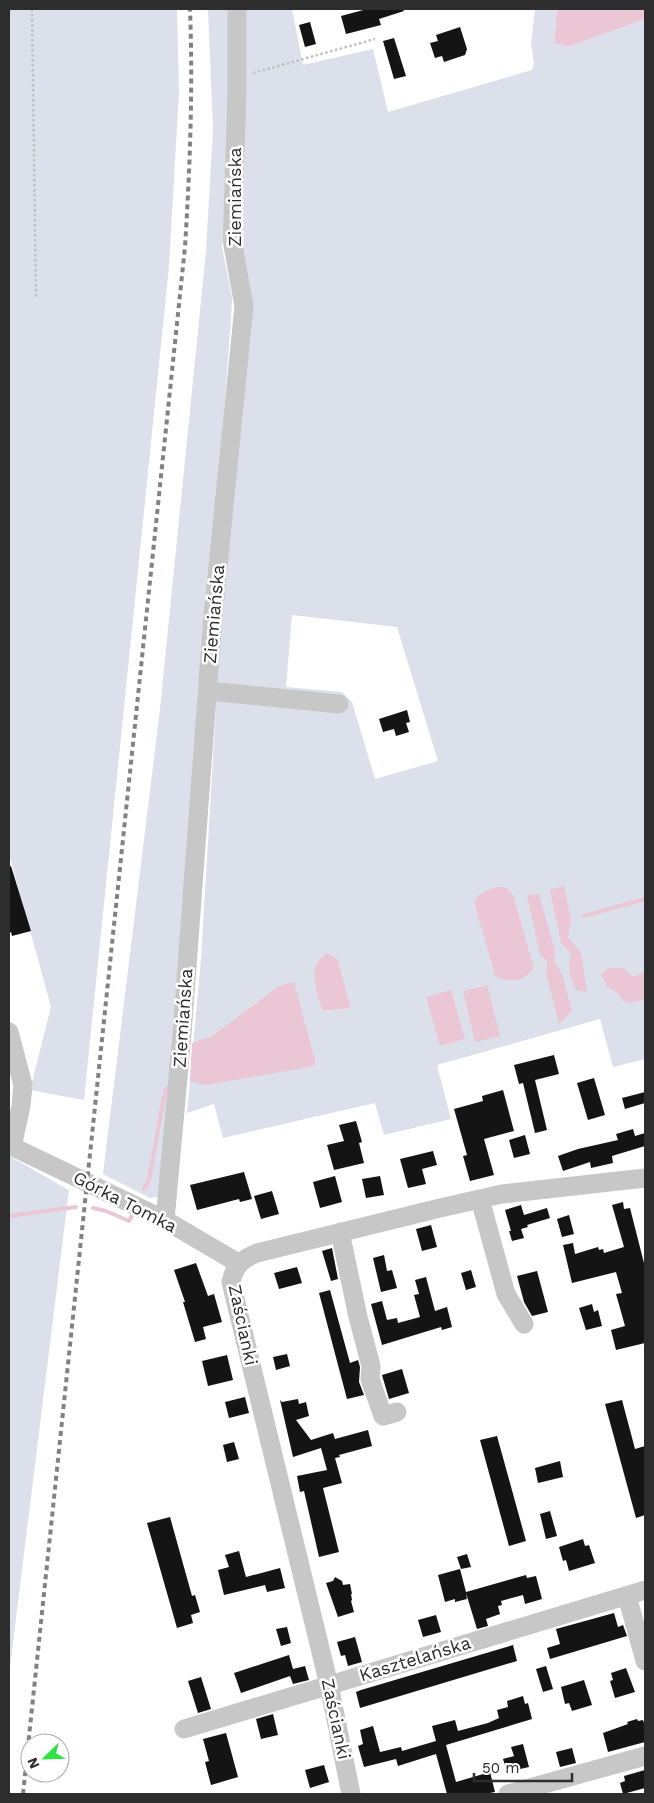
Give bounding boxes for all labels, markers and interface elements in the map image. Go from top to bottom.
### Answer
street label: Ziemiańska [224,147,245,247]
street label: Ziemiańska [199,563,228,664]
street label: Ziemiańska [169,968,196,1068]
street label: Górka Tomka [70,1166,181,1237]
street label: Zaścianki [225,1283,262,1367]
street label: Kasztelańska [357,1632,473,1685]
street label: Zaścianki [318,1677,355,1761]
north arrow [20,1733,70,1783]
scale bar [474,1750,572,1782]
text: N [24,1755,42,1771]
text: 50 m [482,1759,519,1777]

